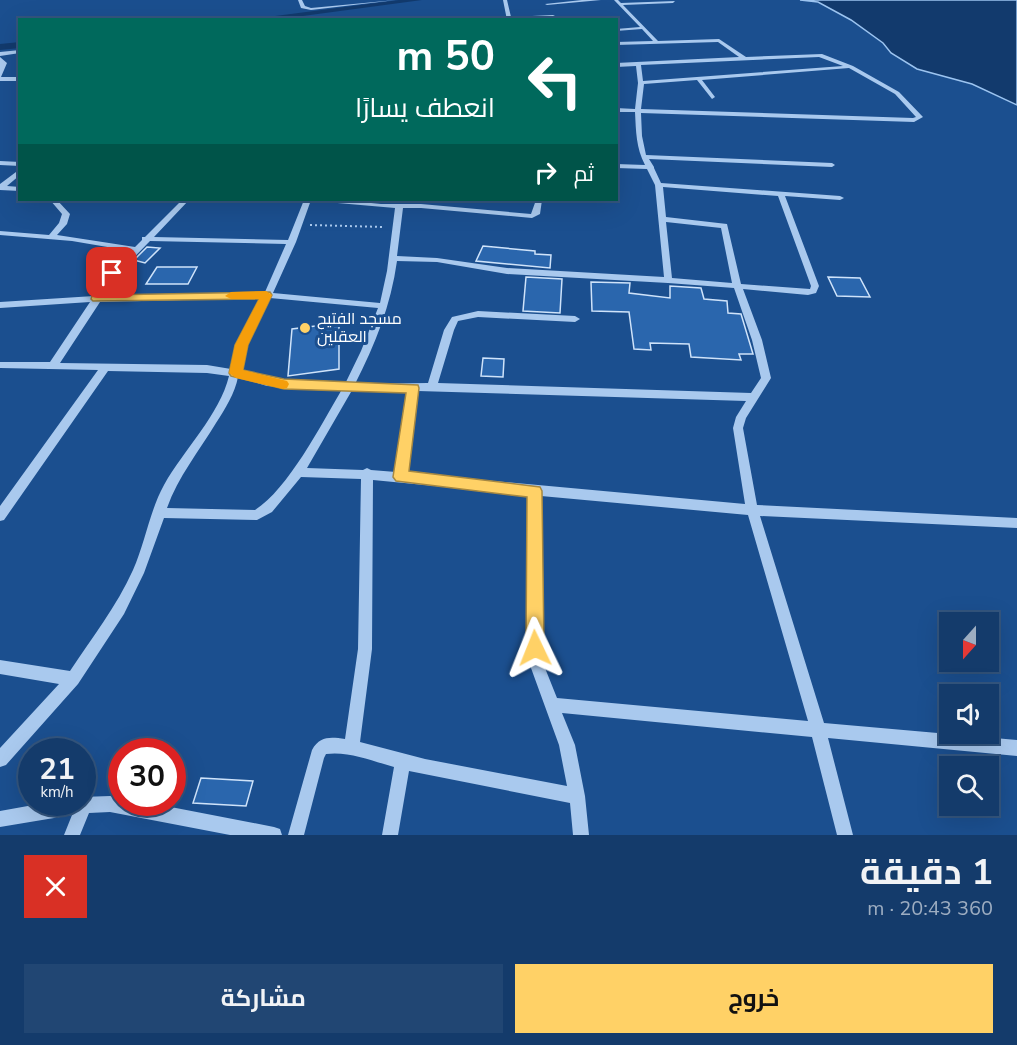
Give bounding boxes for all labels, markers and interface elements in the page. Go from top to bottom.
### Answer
text: 50 m [396,28,495,85]
icon: left [516,42,594,120]
text: انعطف يسارًا [355,90,495,127]
icon: right [529,156,562,189]
text: ثم [574,159,594,189]
pin [86,247,137,298]
icon: arrive [95,256,128,289]
place label: مسجد الفتيح العقلين [317,308,402,348]
marker: مسجد الفتيح العقلين [298,321,312,335]
north arrow [939,612,999,672]
map controls [939,612,999,816]
position arrow [503,616,567,680]
button: sound [939,684,999,744]
speed limit sign: 30 [108,738,186,816]
text: 21 [39,749,75,790]
button: search [939,756,999,816]
text: km/h [40,782,74,802]
text: 1 دقيقة [860,848,993,897]
button: close [24,855,87,918]
text: 360 m · 20:43 [867,895,993,922]
button: مشاركة [24,964,503,1033]
button: خروج [515,964,993,1033]

